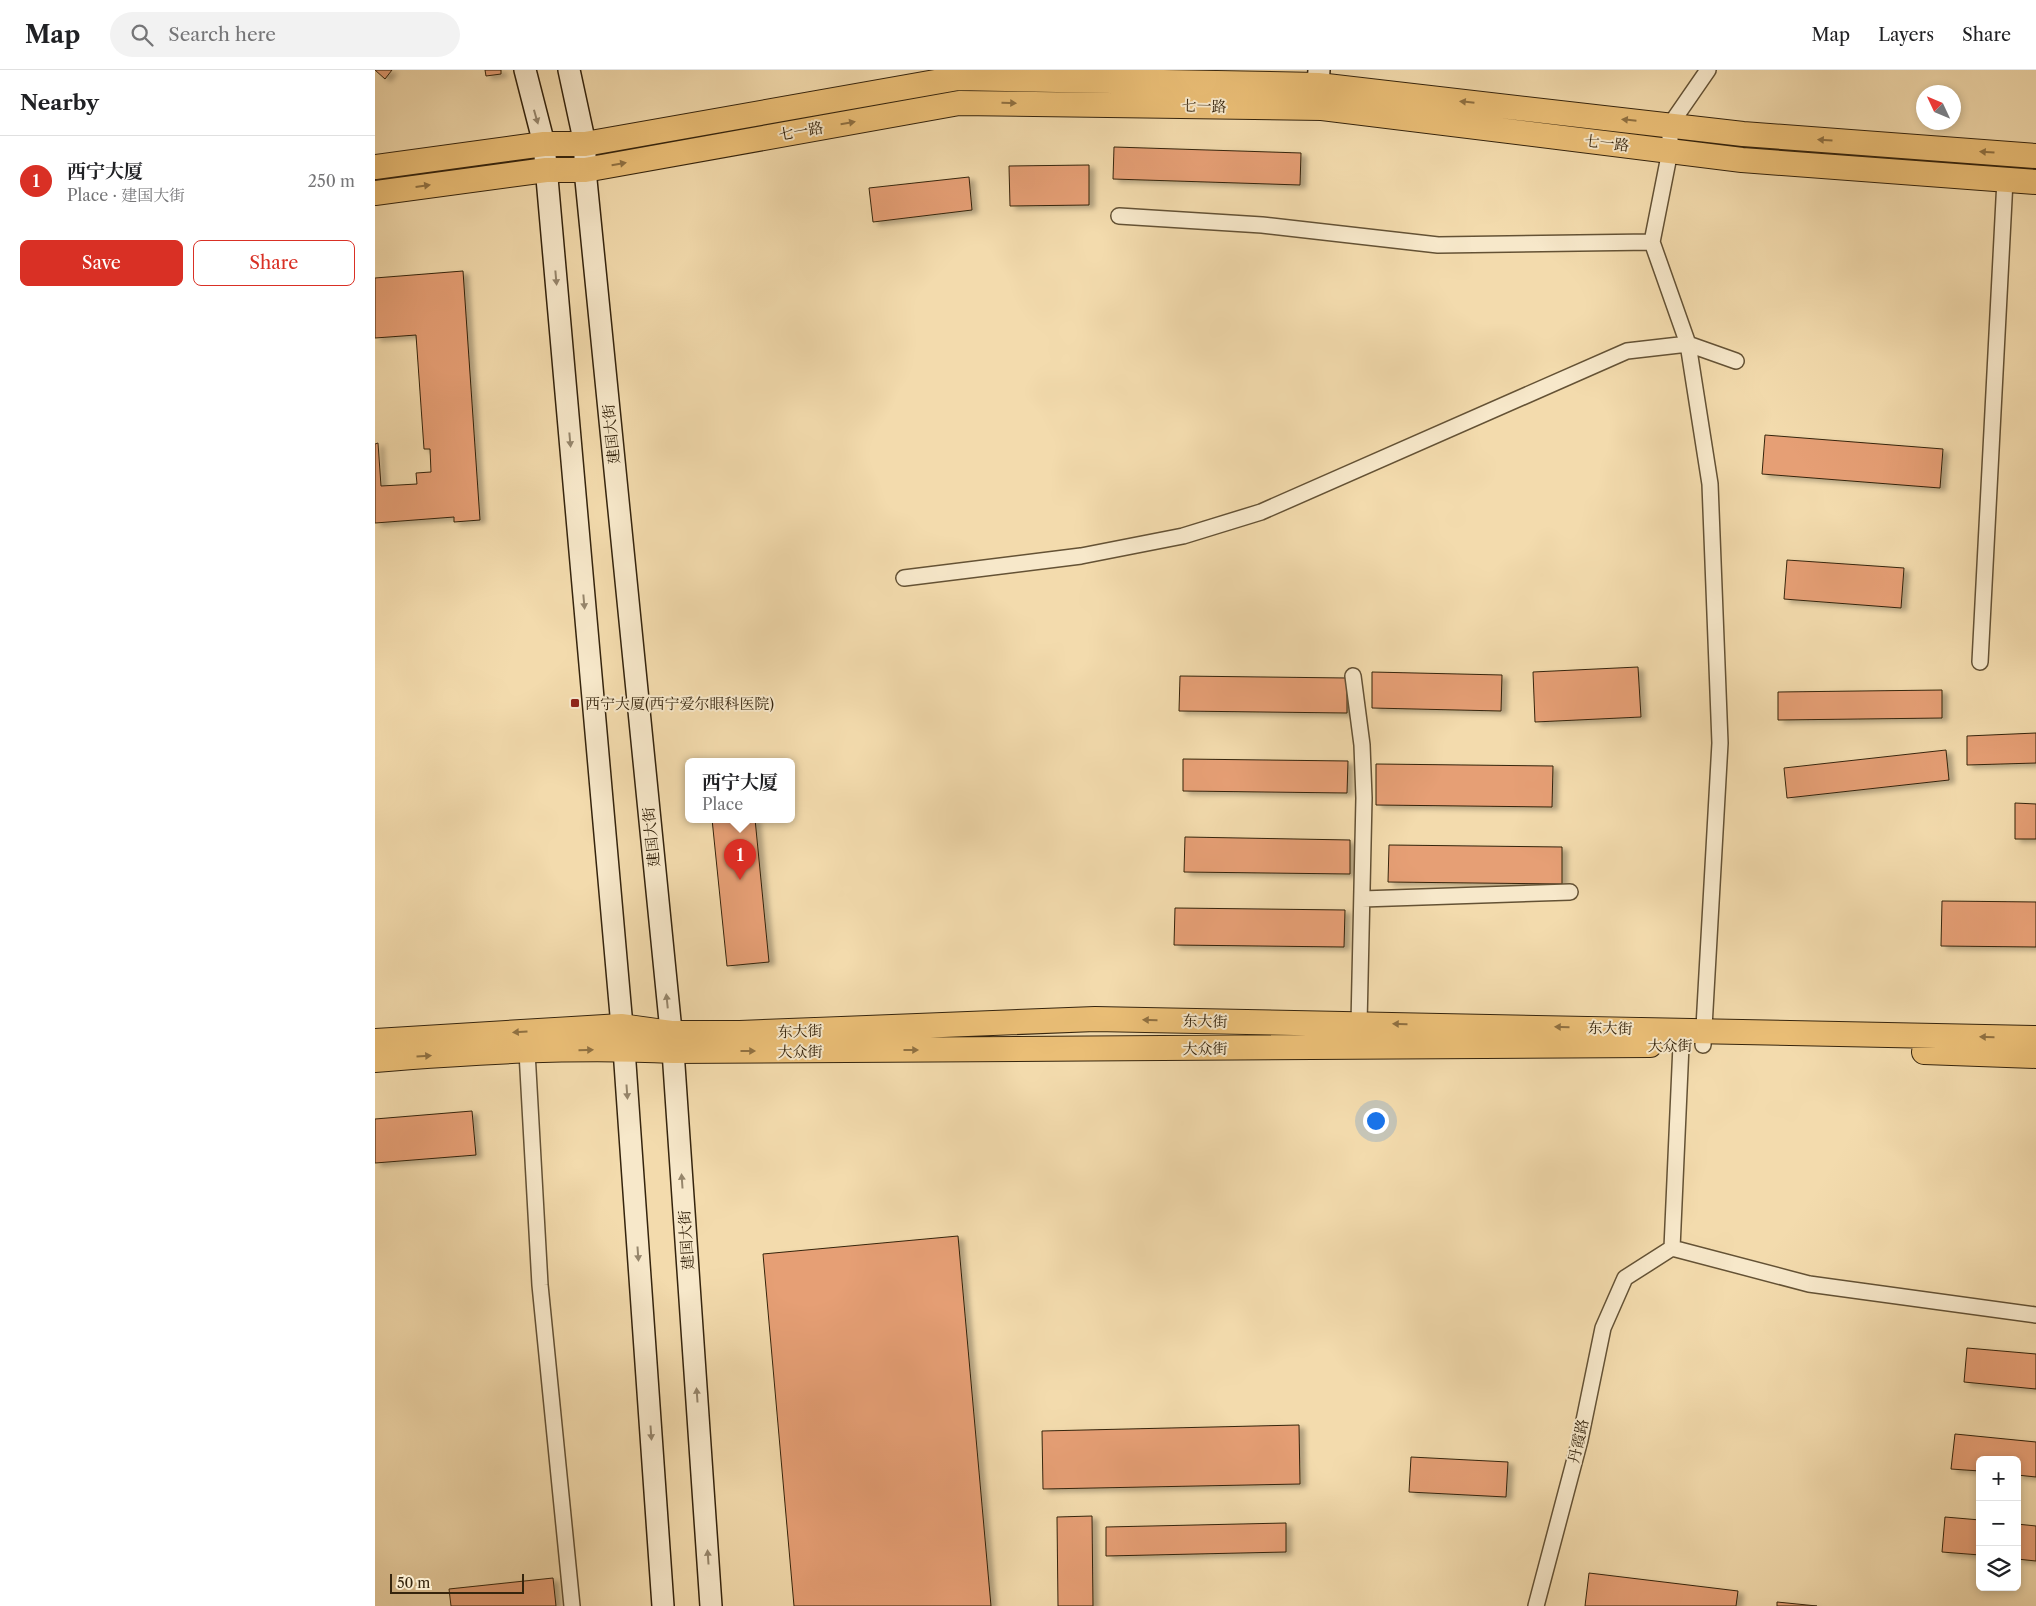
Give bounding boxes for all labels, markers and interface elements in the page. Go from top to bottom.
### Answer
search box [110,12,460,57]
text: Map [25,20,80,49]
icon: search [128,21,156,49]
text: Search here [168,23,276,46]
text: Map [1812,24,1850,46]
text: Layers [1878,24,1934,46]
text: Share [1962,24,2011,46]
north arrow [1916,85,1961,130]
text: Nearby [20,90,99,115]
street label: 七一路 [1181,96,1227,116]
one-way arrow [1459,98,1475,106]
one-way arrow [1001,100,1017,108]
one-way arrow [533,110,541,125]
one-way arrow [1621,116,1637,124]
street label: 七一路 [777,118,825,144]
one-way arrow [840,118,856,126]
street label: 七一路 [1584,131,1630,155]
one-way arrow [1817,136,1833,144]
one-way arrow [1979,148,1995,156]
text: 西宁大厦 [67,160,143,183]
one-way arrow [612,160,627,168]
text: 1 [32,171,40,191]
text: 250 m [308,171,355,191]
one-way arrow [416,182,432,190]
text: Place · 建国大街 [67,185,185,205]
button: Save [20,240,183,286]
button: Share [193,240,355,286]
one-way arrow [552,271,560,287]
street label: 建国大街 [598,403,624,465]
one-way arrow [566,432,574,448]
one-way arrow [580,594,588,610]
place label: 西宁大厦(西宁爱尔眼科医院) [585,694,774,713]
marker: 西宁大厦(西宁爱尔眼科医院) [569,697,581,709]
popup [685,758,795,823]
text: 西宁大厦 [702,771,778,794]
text: Place [702,794,743,814]
street label: 建国大街 [638,806,664,868]
pin: 1 [724,839,756,880]
one-way arrow [663,993,671,1009]
street label: 东大街 [1182,1011,1228,1031]
one-way arrow [1142,1016,1158,1024]
street label: 东大街 [1587,1018,1633,1038]
one-way arrow [1392,1020,1408,1028]
street label: 东大街 [777,1021,823,1041]
one-way arrow [1554,1023,1570,1031]
one-way arrow [512,1028,528,1036]
one-way arrow [1979,1033,1995,1041]
street label: 大众街 [1647,1036,1693,1055]
street label: 大众街 [1182,1039,1228,1058]
street label: 大众街 [777,1042,823,1061]
one-way arrow [578,1046,594,1054]
one-way arrow [903,1046,919,1054]
one-way arrow [741,1047,757,1055]
one-way arrow [416,1052,432,1060]
one-way arrow [623,1084,631,1100]
your location [1363,1108,1389,1134]
one-way arrow [677,1173,685,1189]
street label: 建国大街 [674,1209,698,1271]
one-way arrow [634,1246,642,1262]
one-way arrow [692,1387,700,1403]
street label: 丹霞路 [1564,1417,1592,1465]
one-way arrow [647,1426,655,1442]
map controls [1976,1456,2021,1591]
button: + [1976,1456,2021,1501]
button: − [1976,1501,2021,1546]
button: layers [1976,1546,2021,1591]
one-way arrow [704,1549,712,1565]
scale bar [390,1571,524,1594]
text: 50 m [397,1574,430,1592]

